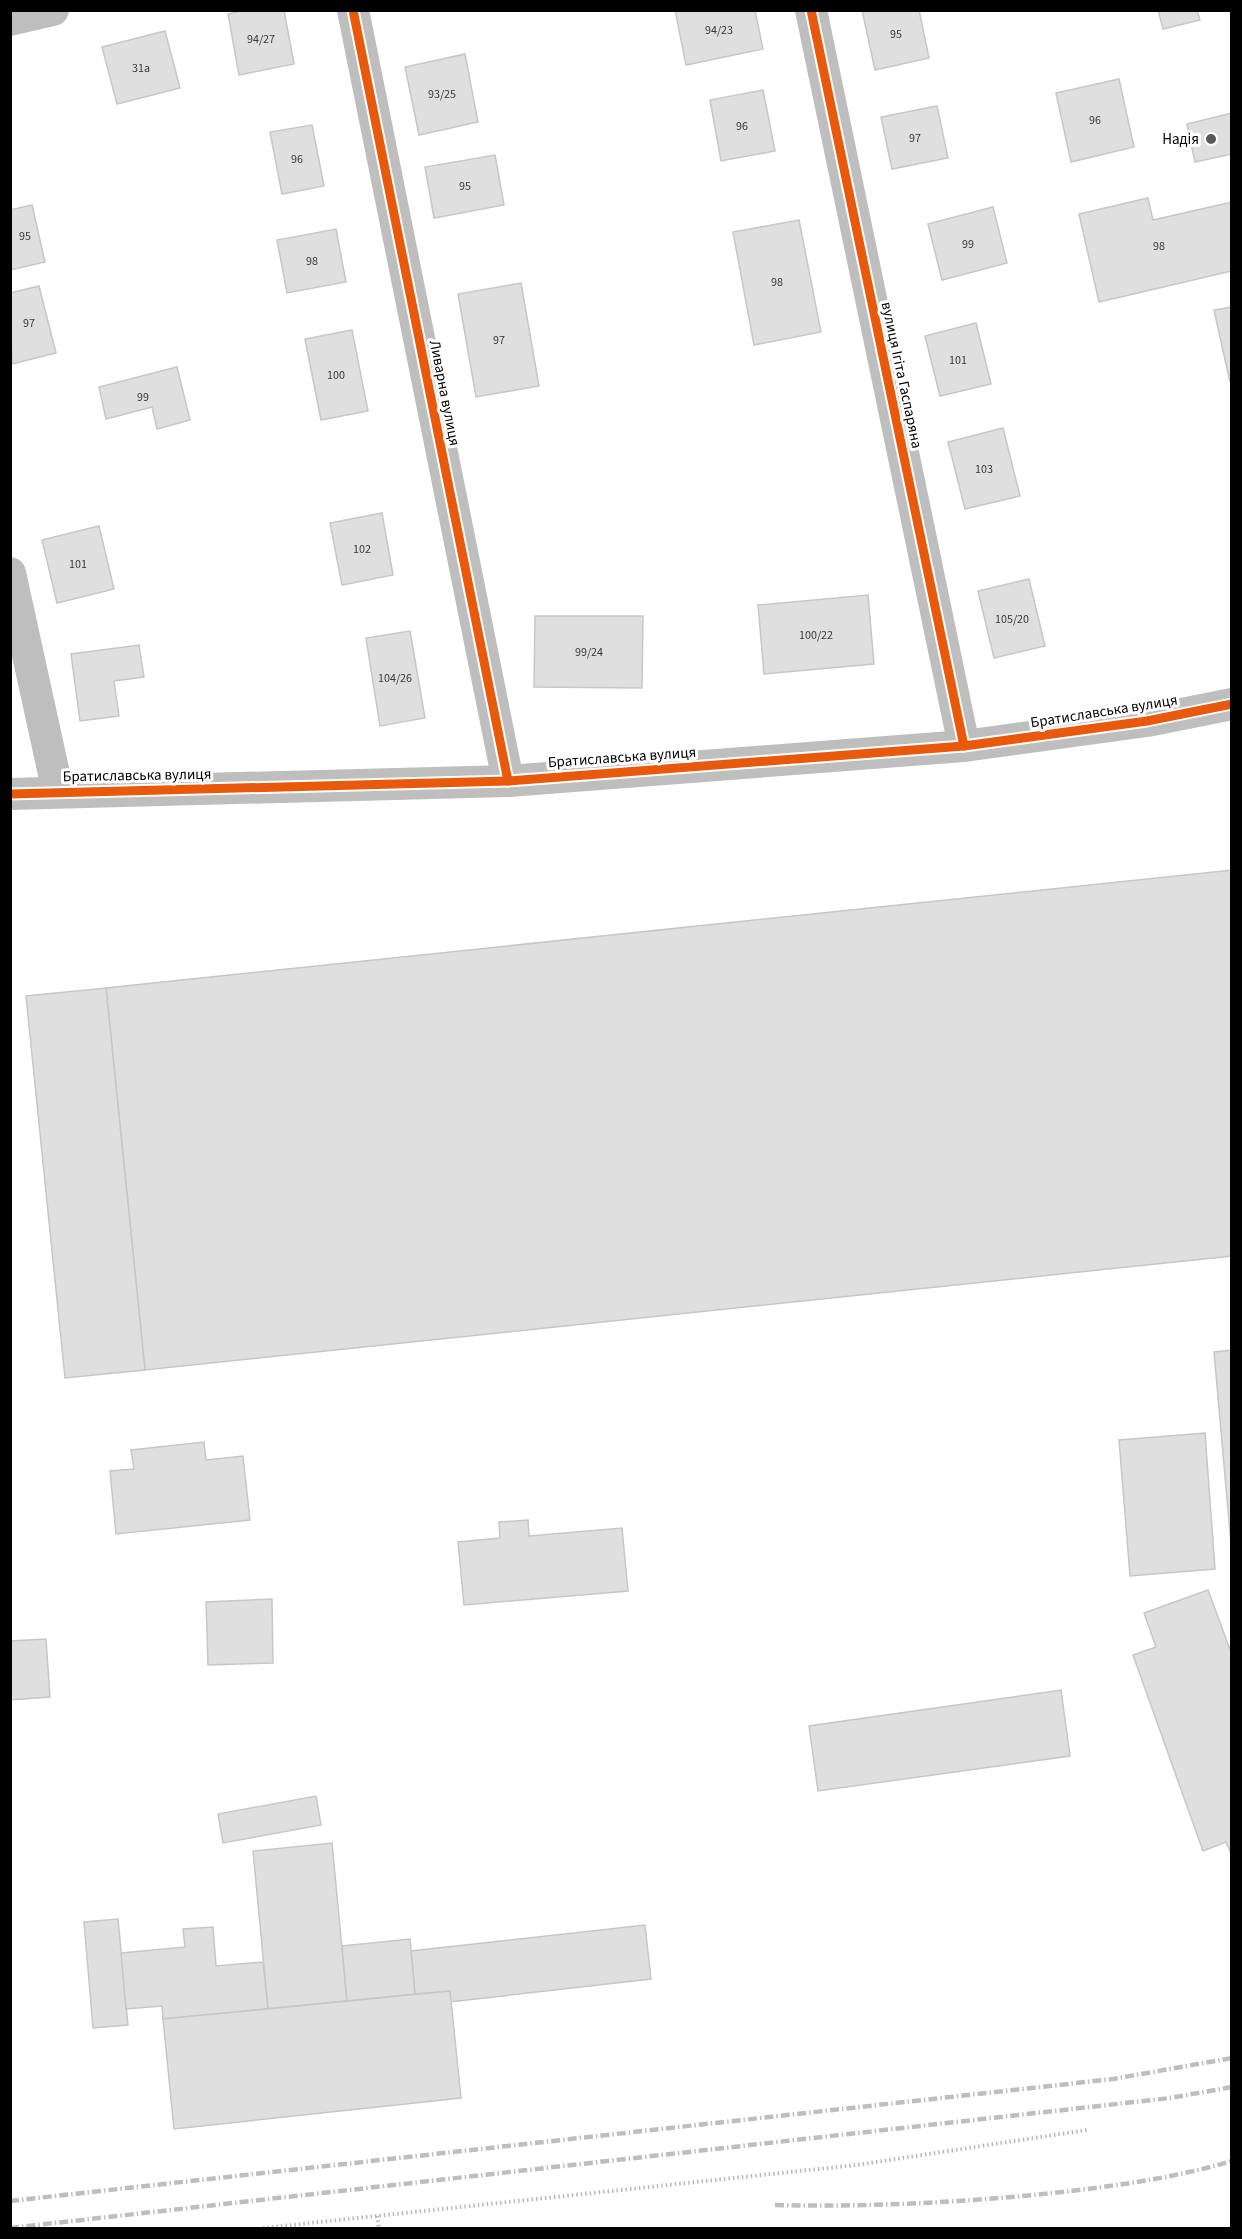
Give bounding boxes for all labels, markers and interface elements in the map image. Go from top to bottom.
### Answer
house number: 94/23 [705,22,733,39]
house number: 95 [890,26,902,43]
house number: 94/27 [247,31,275,48]
house number: 31а [132,60,150,77]
house number: 93/25 [428,86,456,103]
house number: 96 [1089,112,1101,129]
house number: 96 [736,118,748,135]
place label: Надія [1162,129,1199,150]
house number: 97 [909,130,921,147]
marker: Надія [1204,132,1218,146]
house number: 96 [291,151,303,168]
house number: 95 [459,178,471,195]
house number: 95 [19,228,31,245]
house number: 99 [962,236,974,253]
house number: 98 [1153,238,1165,255]
house number: 98 [306,253,318,270]
house number: 98 [771,274,783,291]
street label: вулиця Ігіта Гаспаряна [876,300,927,450]
house number: 97 [23,315,35,332]
house number: 97 [493,332,505,349]
street label: Ливарна вулиця [424,338,465,448]
house number: 101 [949,352,967,369]
house number: 100 [327,367,345,384]
house number: 99 [137,389,149,406]
house number: 103 [975,461,993,478]
house number: 102 [353,541,371,558]
house number: 101 [69,556,87,573]
house number: 105/20 [995,611,1029,628]
house number: 100/22 [799,627,833,644]
house number: 99/24 [575,644,603,661]
house number: 104/26 [378,670,412,687]
street label: Братиславська вулиця [1029,689,1179,734]
street label: Братиславська вулиця [547,742,697,773]
street label: Братиславська вулиця [62,764,212,787]

